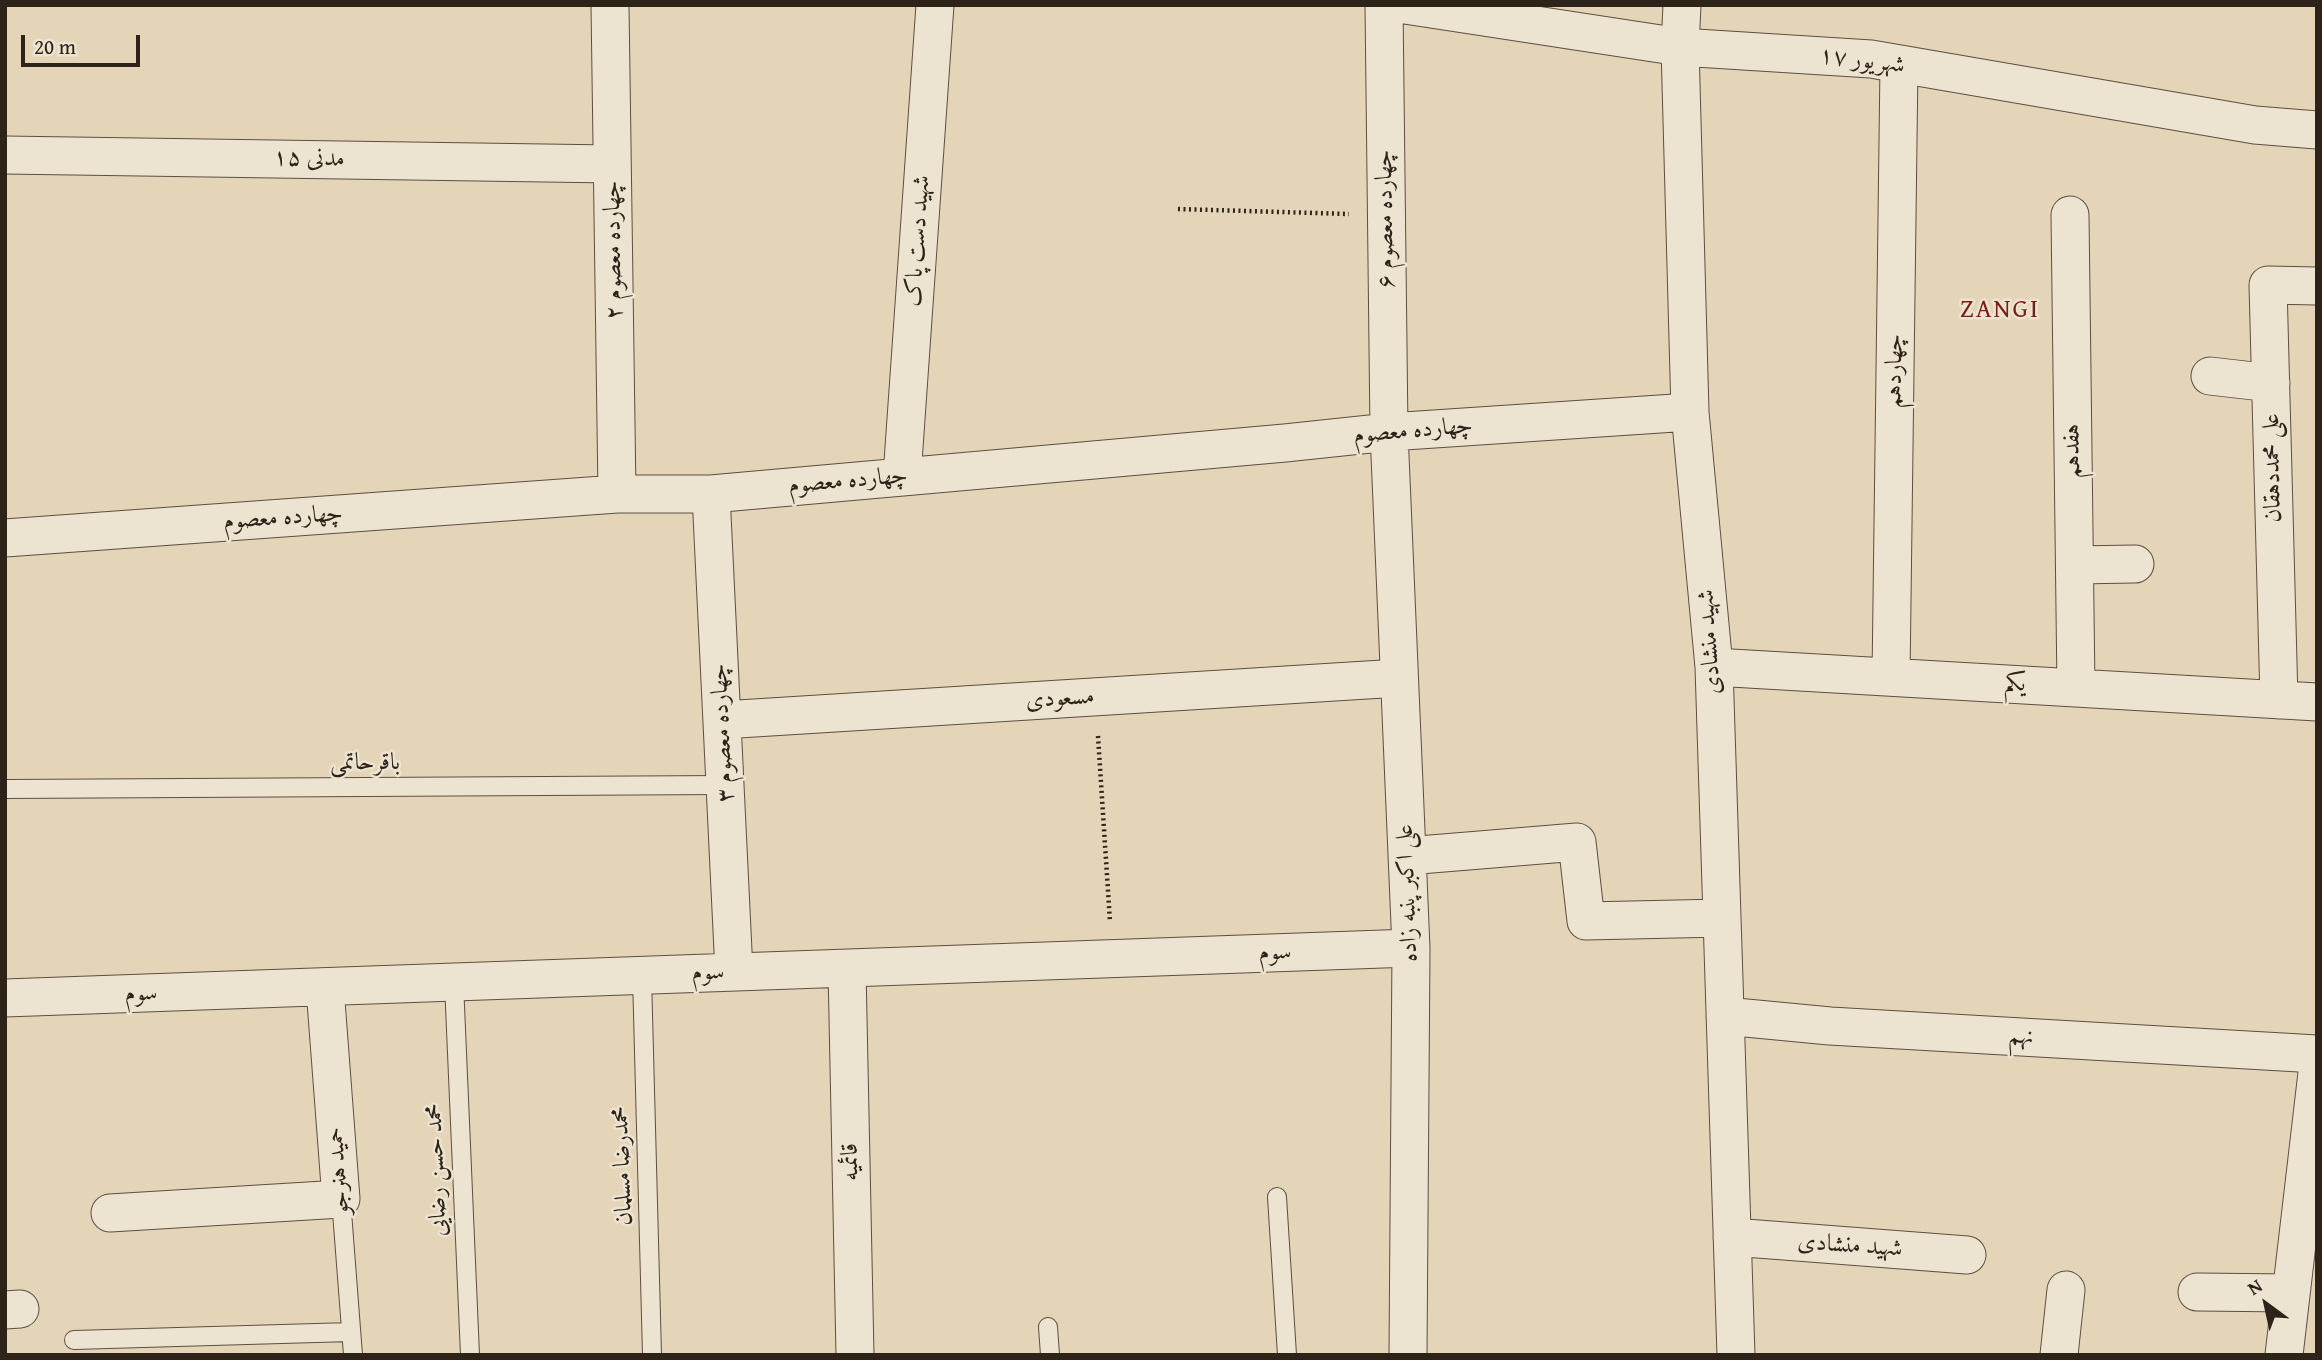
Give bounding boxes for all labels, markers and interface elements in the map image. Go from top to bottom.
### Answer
scale bar [24,21,144,65]
text: 20 m [34,31,76,62]
street label: ۱۷ شهریور [1817,41,1907,81]
street label: مدنی ۱۵ [273,144,345,174]
street label: چهارده معصوم ۶ [1370,149,1402,289]
street label: شهید دست پاک [899,174,937,308]
street label: چهارده معصوم ۲ [598,180,630,320]
district label: ZANGI [1961,294,2039,326]
street label: چهاردهم [1880,334,1910,408]
street label: چهارده معصوم [1352,411,1474,451]
street label: علی محمددهقان [2258,413,2288,523]
street label: هفدهم [2058,423,2088,479]
street label: چهارده معصوم [787,461,909,501]
street label: چهارده معصوم [222,499,344,537]
street label: شهید منشادی [1692,589,1728,695]
street label: چهارده معصوم ۳ [705,663,741,803]
street label: یکم [2004,669,2026,699]
street label: مسعودی [1024,682,1096,716]
street label: باقرحاتمی [330,749,400,777]
street label: علی اکبر پنبه زاده [1391,823,1425,963]
street label: سوم [1258,938,1292,968]
street label: سوم [691,958,725,988]
street label: سوم [124,979,158,1009]
street label: نهم [2008,1022,2034,1052]
street label: محمد حسن رضایی [420,1103,454,1237]
street label: محمدرضا مسلمان [607,1106,639,1226]
street label: حمید هنرجو [322,1126,356,1216]
street label: قائمیه [836,1143,866,1181]
street label: شهید منشادی [1797,1228,1903,1264]
north arrow [2231,1269,2301,1339]
text: N [2242,1271,2268,1302]

